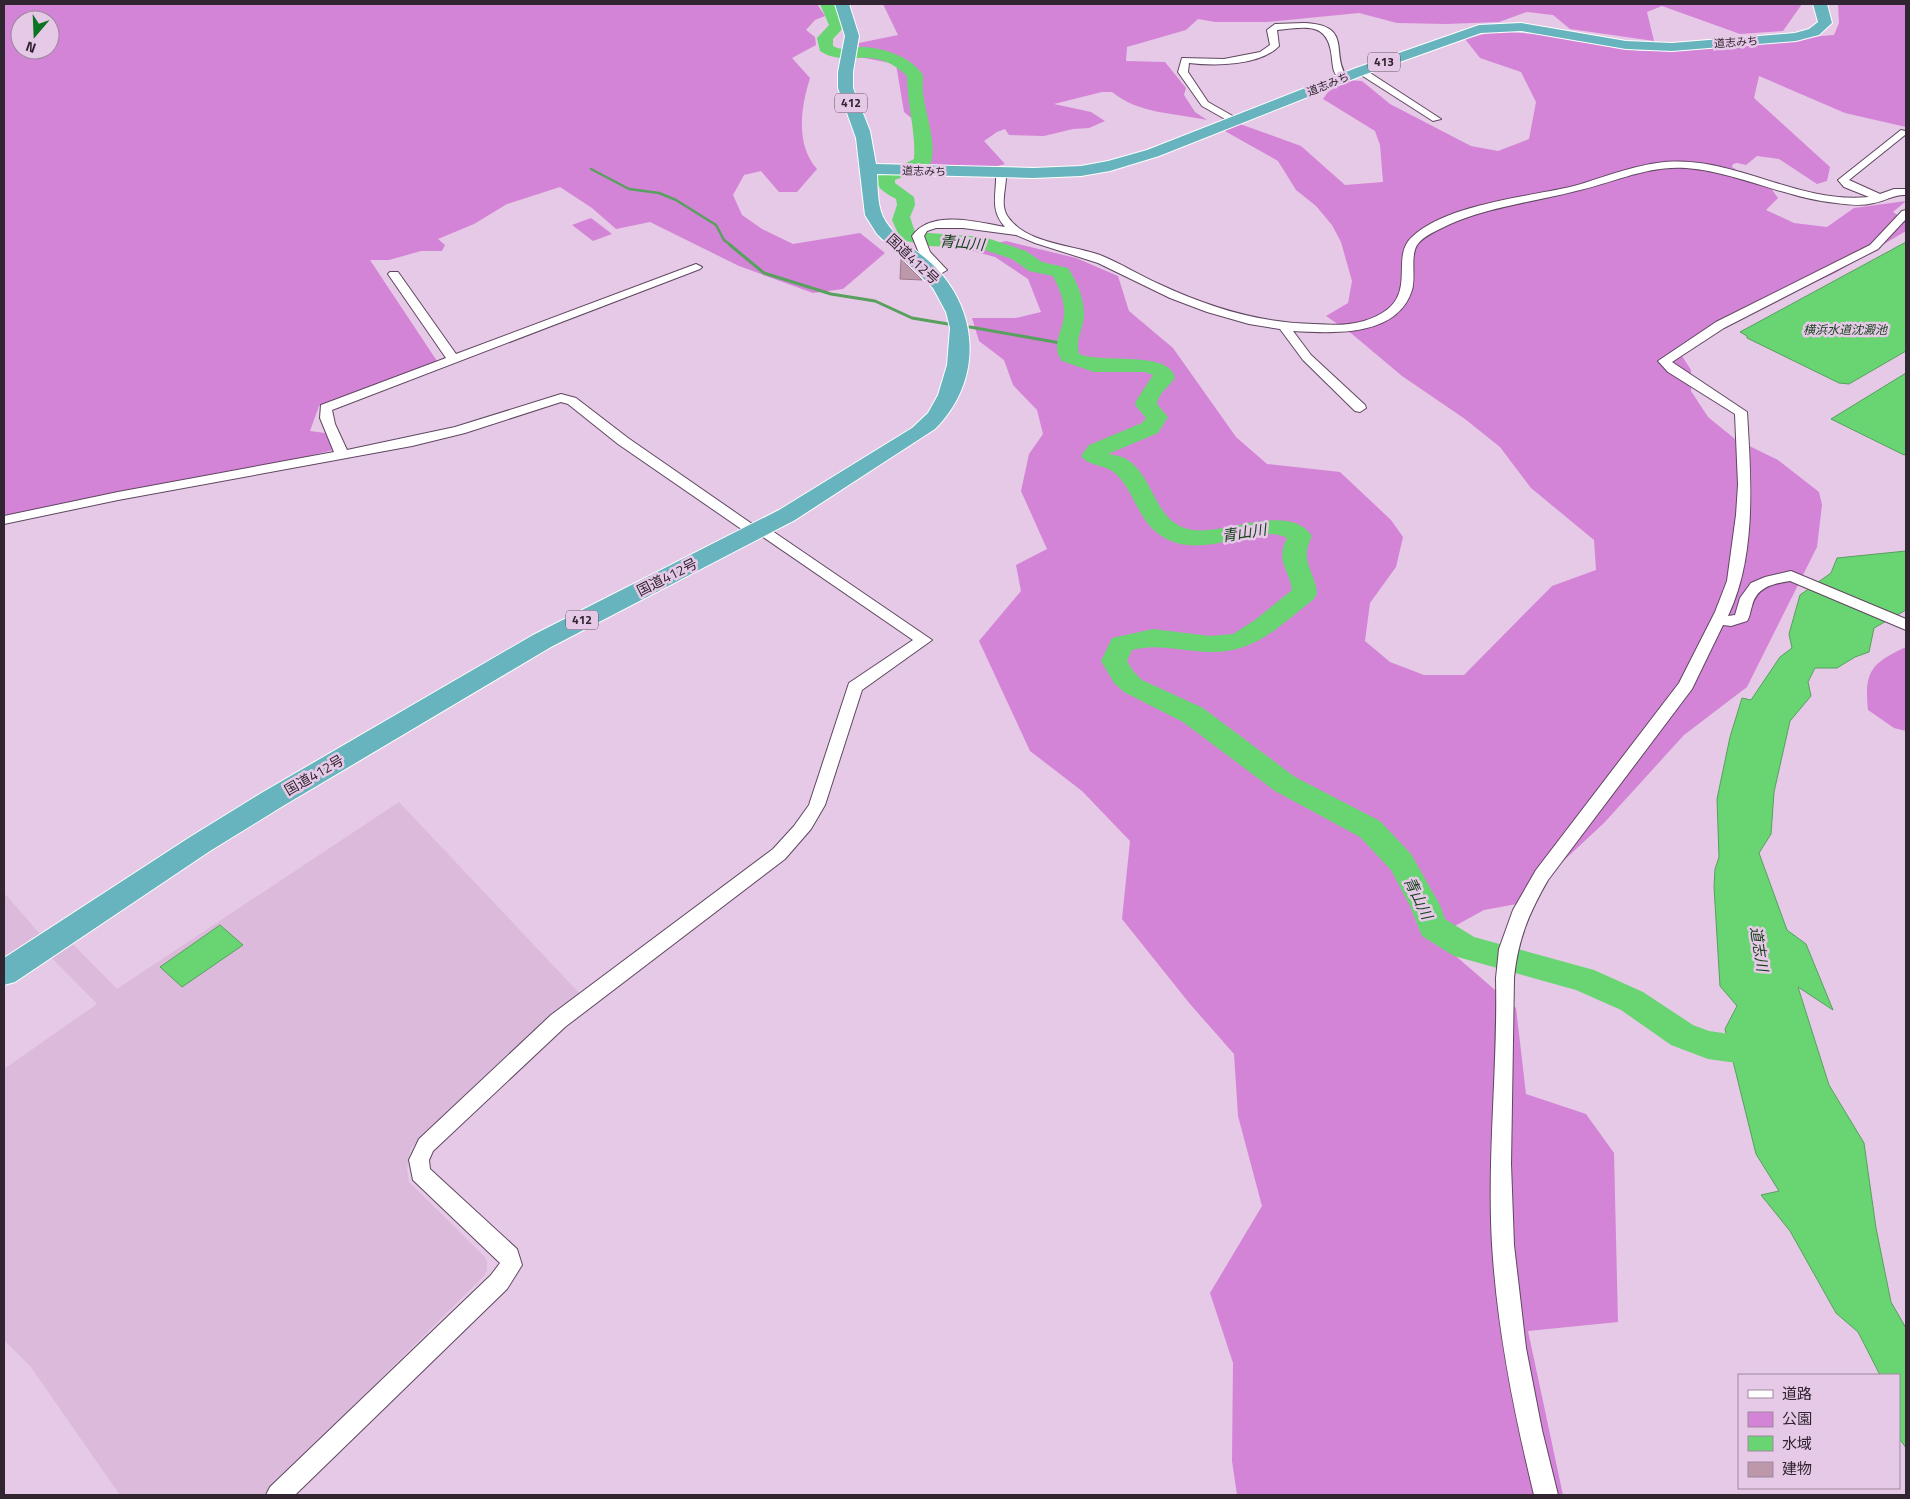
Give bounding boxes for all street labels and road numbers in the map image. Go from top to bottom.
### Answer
street label: 道志みち [1713,32,1759,52]
road number: 413 [1368,52,1400,72]
street label: 道志みち [1305,68,1351,100]
road number: 412 [835,94,867,112]
street label: 道志みち [902,163,946,179]
street label: 国道412号 [882,229,944,289]
street label: 国道412号 [633,552,701,601]
road number: 412 [566,610,598,630]
street label: 国道412号 [280,749,347,800]

